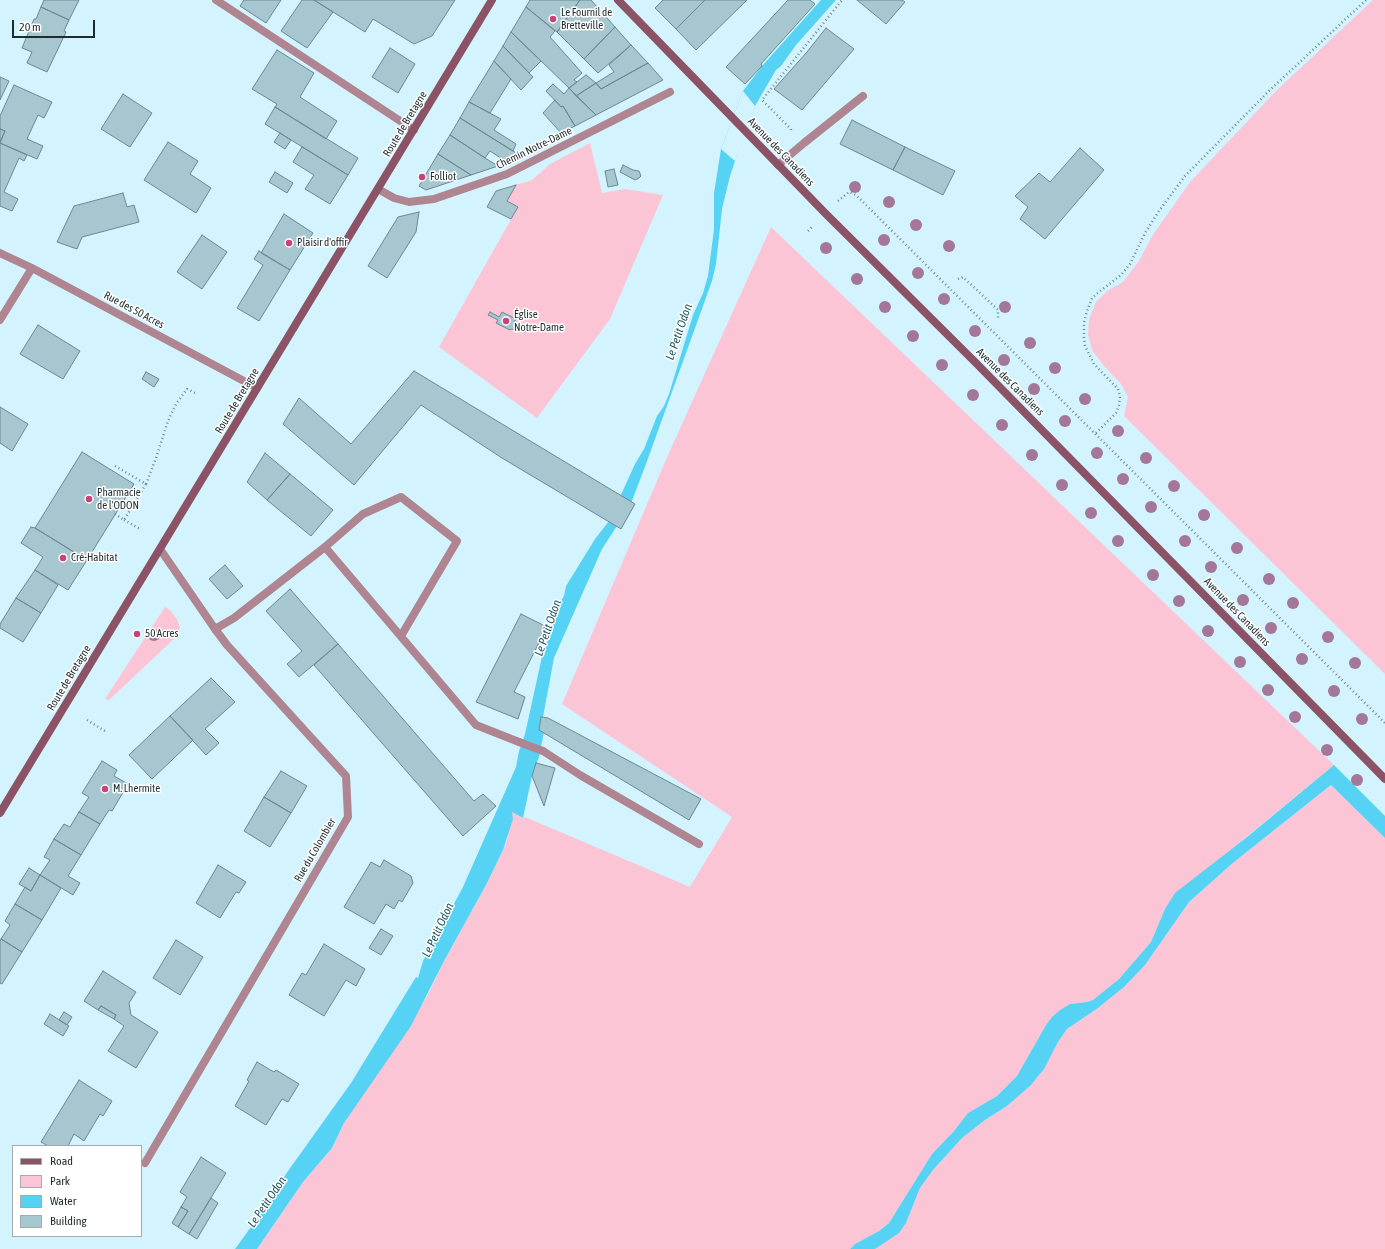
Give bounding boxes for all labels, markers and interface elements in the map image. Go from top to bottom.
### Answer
place label: Le Fournil de Bretteville [561,6,612,32]
scale bar [14,12,97,38]
marker: Le Fournil de Bretteville [548,14,558,24]
text: 20 m [19,20,41,34]
street label: Route de Bretagne [380,89,430,159]
street label: Avenue des Canadiens [745,115,817,189]
street label: Chemin Notre-Dame [494,124,574,172]
place label: Folliot [430,170,456,184]
marker: Folliot [417,172,427,182]
place label: Plaisir d'offir [297,236,348,250]
marker: Plaisir d'offir [284,238,294,248]
street label: Rue des 50 Acres [102,289,166,331]
water label: Le Petit Odon [663,302,695,362]
place label: Église Notre-Dame [514,308,564,334]
marker: Église Notre-Dame [501,316,511,326]
street label: Avenue des Canadiens [974,346,1046,418]
street label: Route de Bretagne [212,366,262,436]
place label: Pharmacie de l'ODON [97,486,141,512]
marker: Pharmacie de l'ODON [84,494,94,504]
place label: Cré-Habitat [71,551,118,565]
marker: Cré-Habitat [58,553,68,563]
street label: Avenue des Canadiens [1201,575,1273,649]
water label: Le Petit Odon [532,598,564,658]
place label: 50 Acres [145,627,178,641]
marker: 50 Acres [132,629,142,639]
street label: Route de Bretagne [44,643,94,713]
place label: M. Lhermite [113,782,160,796]
marker: M. Lhermite [100,784,110,794]
street label: Rue du Colombier [291,816,339,884]
water label: Le Petit Odon [419,900,457,960]
legend [12,1145,142,1237]
text: Road [50,1154,73,1168]
text: Park [50,1174,70,1188]
water label: Le Petit Odon [245,1174,289,1230]
text: Water [50,1194,76,1208]
text: Building [50,1214,87,1228]

